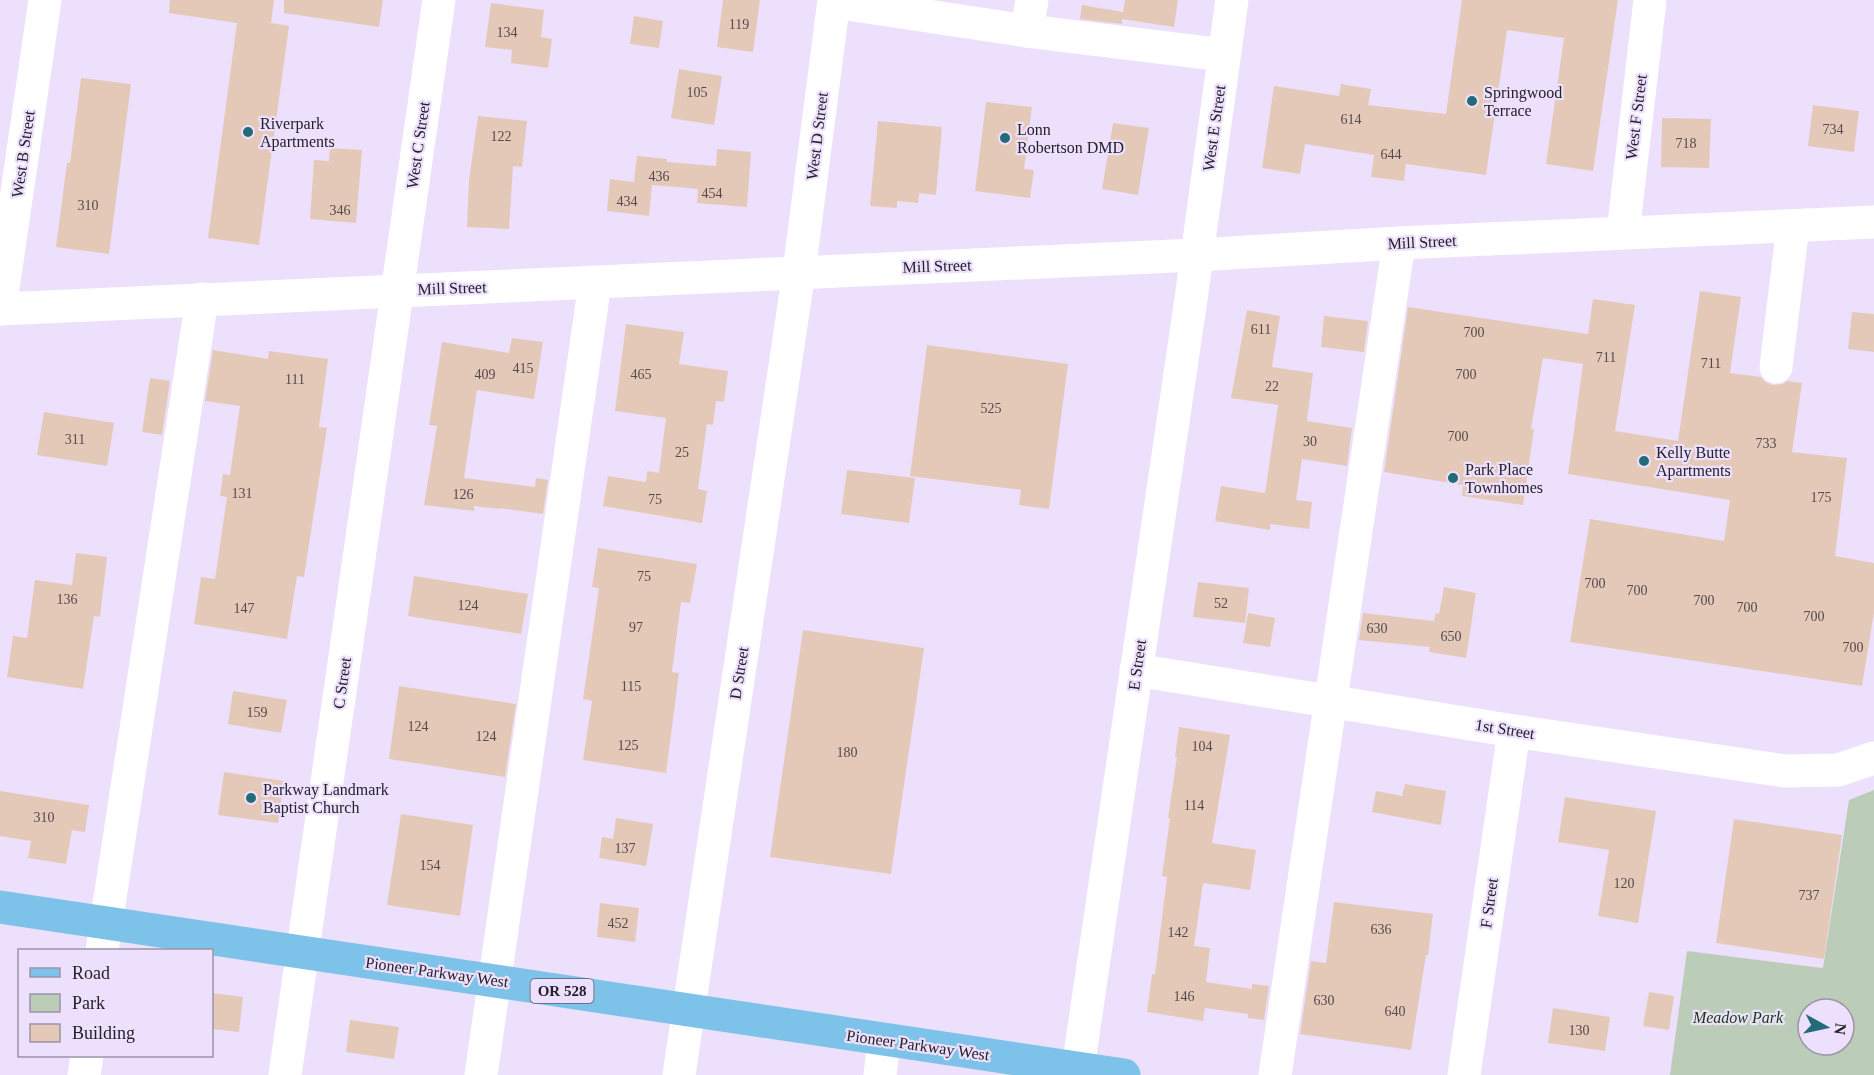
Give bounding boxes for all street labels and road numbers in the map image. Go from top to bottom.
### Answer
street label: West F Street [1622,73,1650,161]
street label: West E Street [1200,83,1229,172]
street label: West D Street [803,91,831,181]
street label: West C Street [403,100,433,190]
street label: West B Street [8,109,38,199]
street label: Mill Street [1387,232,1457,252]
street label: Mill Street [902,256,972,276]
street label: Mill Street [417,278,487,298]
street label: E Street [1125,638,1149,691]
street label: D Street [726,645,752,700]
street label: C Street [330,656,354,710]
street label: 1st Street [1474,716,1537,742]
street label: F Street [1477,876,1501,929]
street label: Pioneer Parkway West [364,954,510,992]
road number: OR 528 [530,979,594,1003]
street label: Pioneer Parkway West [845,1027,991,1065]

